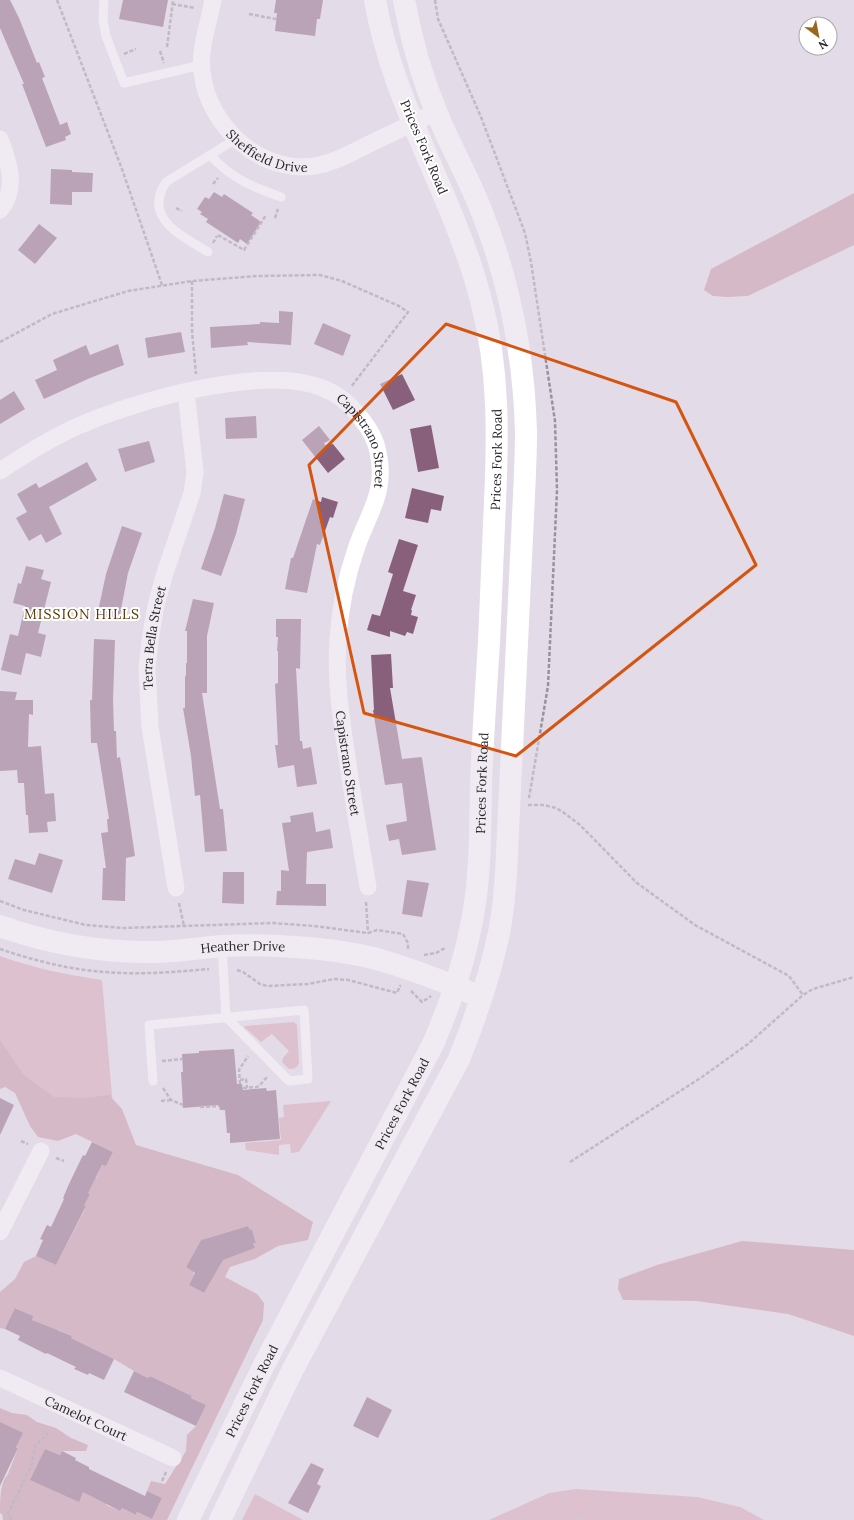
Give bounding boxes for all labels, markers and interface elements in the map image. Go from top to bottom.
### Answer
north arrow [798,16,838,56]
text: N [816,36,831,53]
street label: Prices Fork Road [396,97,452,197]
street label: Sheffield Drive [223,126,308,175]
street label: Capistrano Street [333,389,389,490]
street label: Prices Fork Road [486,408,505,511]
street label: Terra Bella Street [138,584,170,690]
district label: MISSION HILLS [24,605,140,623]
street label: Capistrano Street [332,710,364,817]
street label: Prices Fork Road [472,732,492,834]
street label: Heather Drive [199,937,286,957]
street label: Prices Fork Road [370,1055,433,1152]
street label: Prices Fork Road [221,1341,282,1440]
street label: Camelot Court [42,1391,130,1444]

